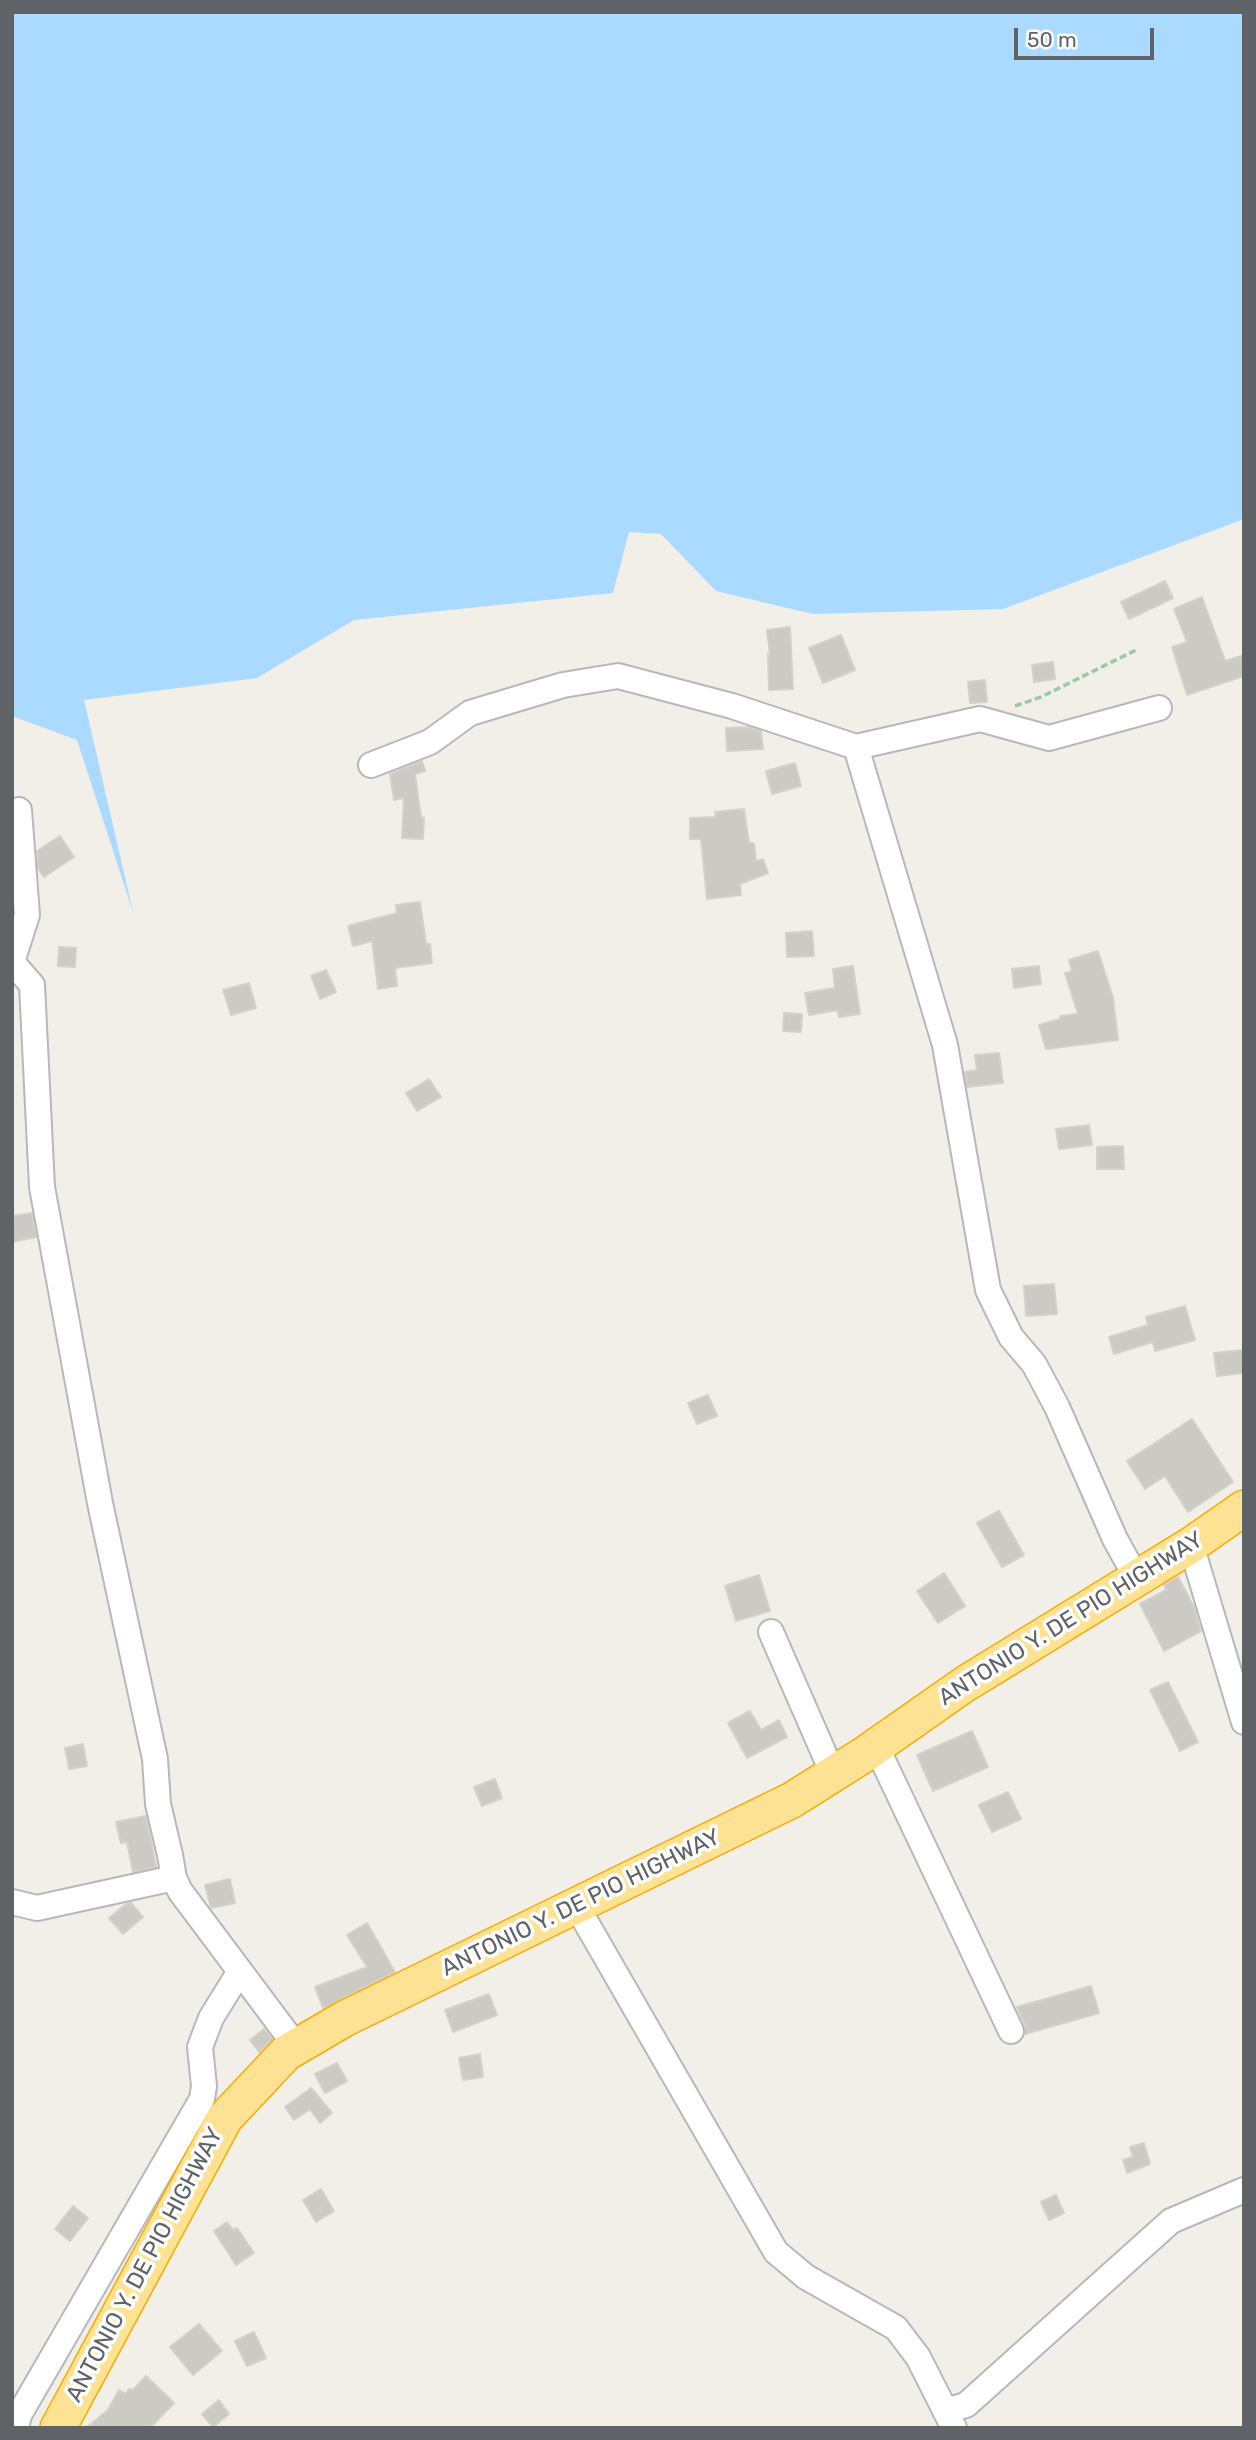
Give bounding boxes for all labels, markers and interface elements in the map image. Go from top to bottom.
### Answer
scale bar [1018,14,1158,58]
text: 50 m [1027,27,1077,52]
street label: ANTONIO Y. DE PIO HIGHWAY [934,1526,1208,1712]
street label: ANTONIO Y. DE PIO HIGHWAY [437,1823,725,1983]
street label: ANTONIO Y. DE PIO HIGHWAY [61,2123,229,2407]

